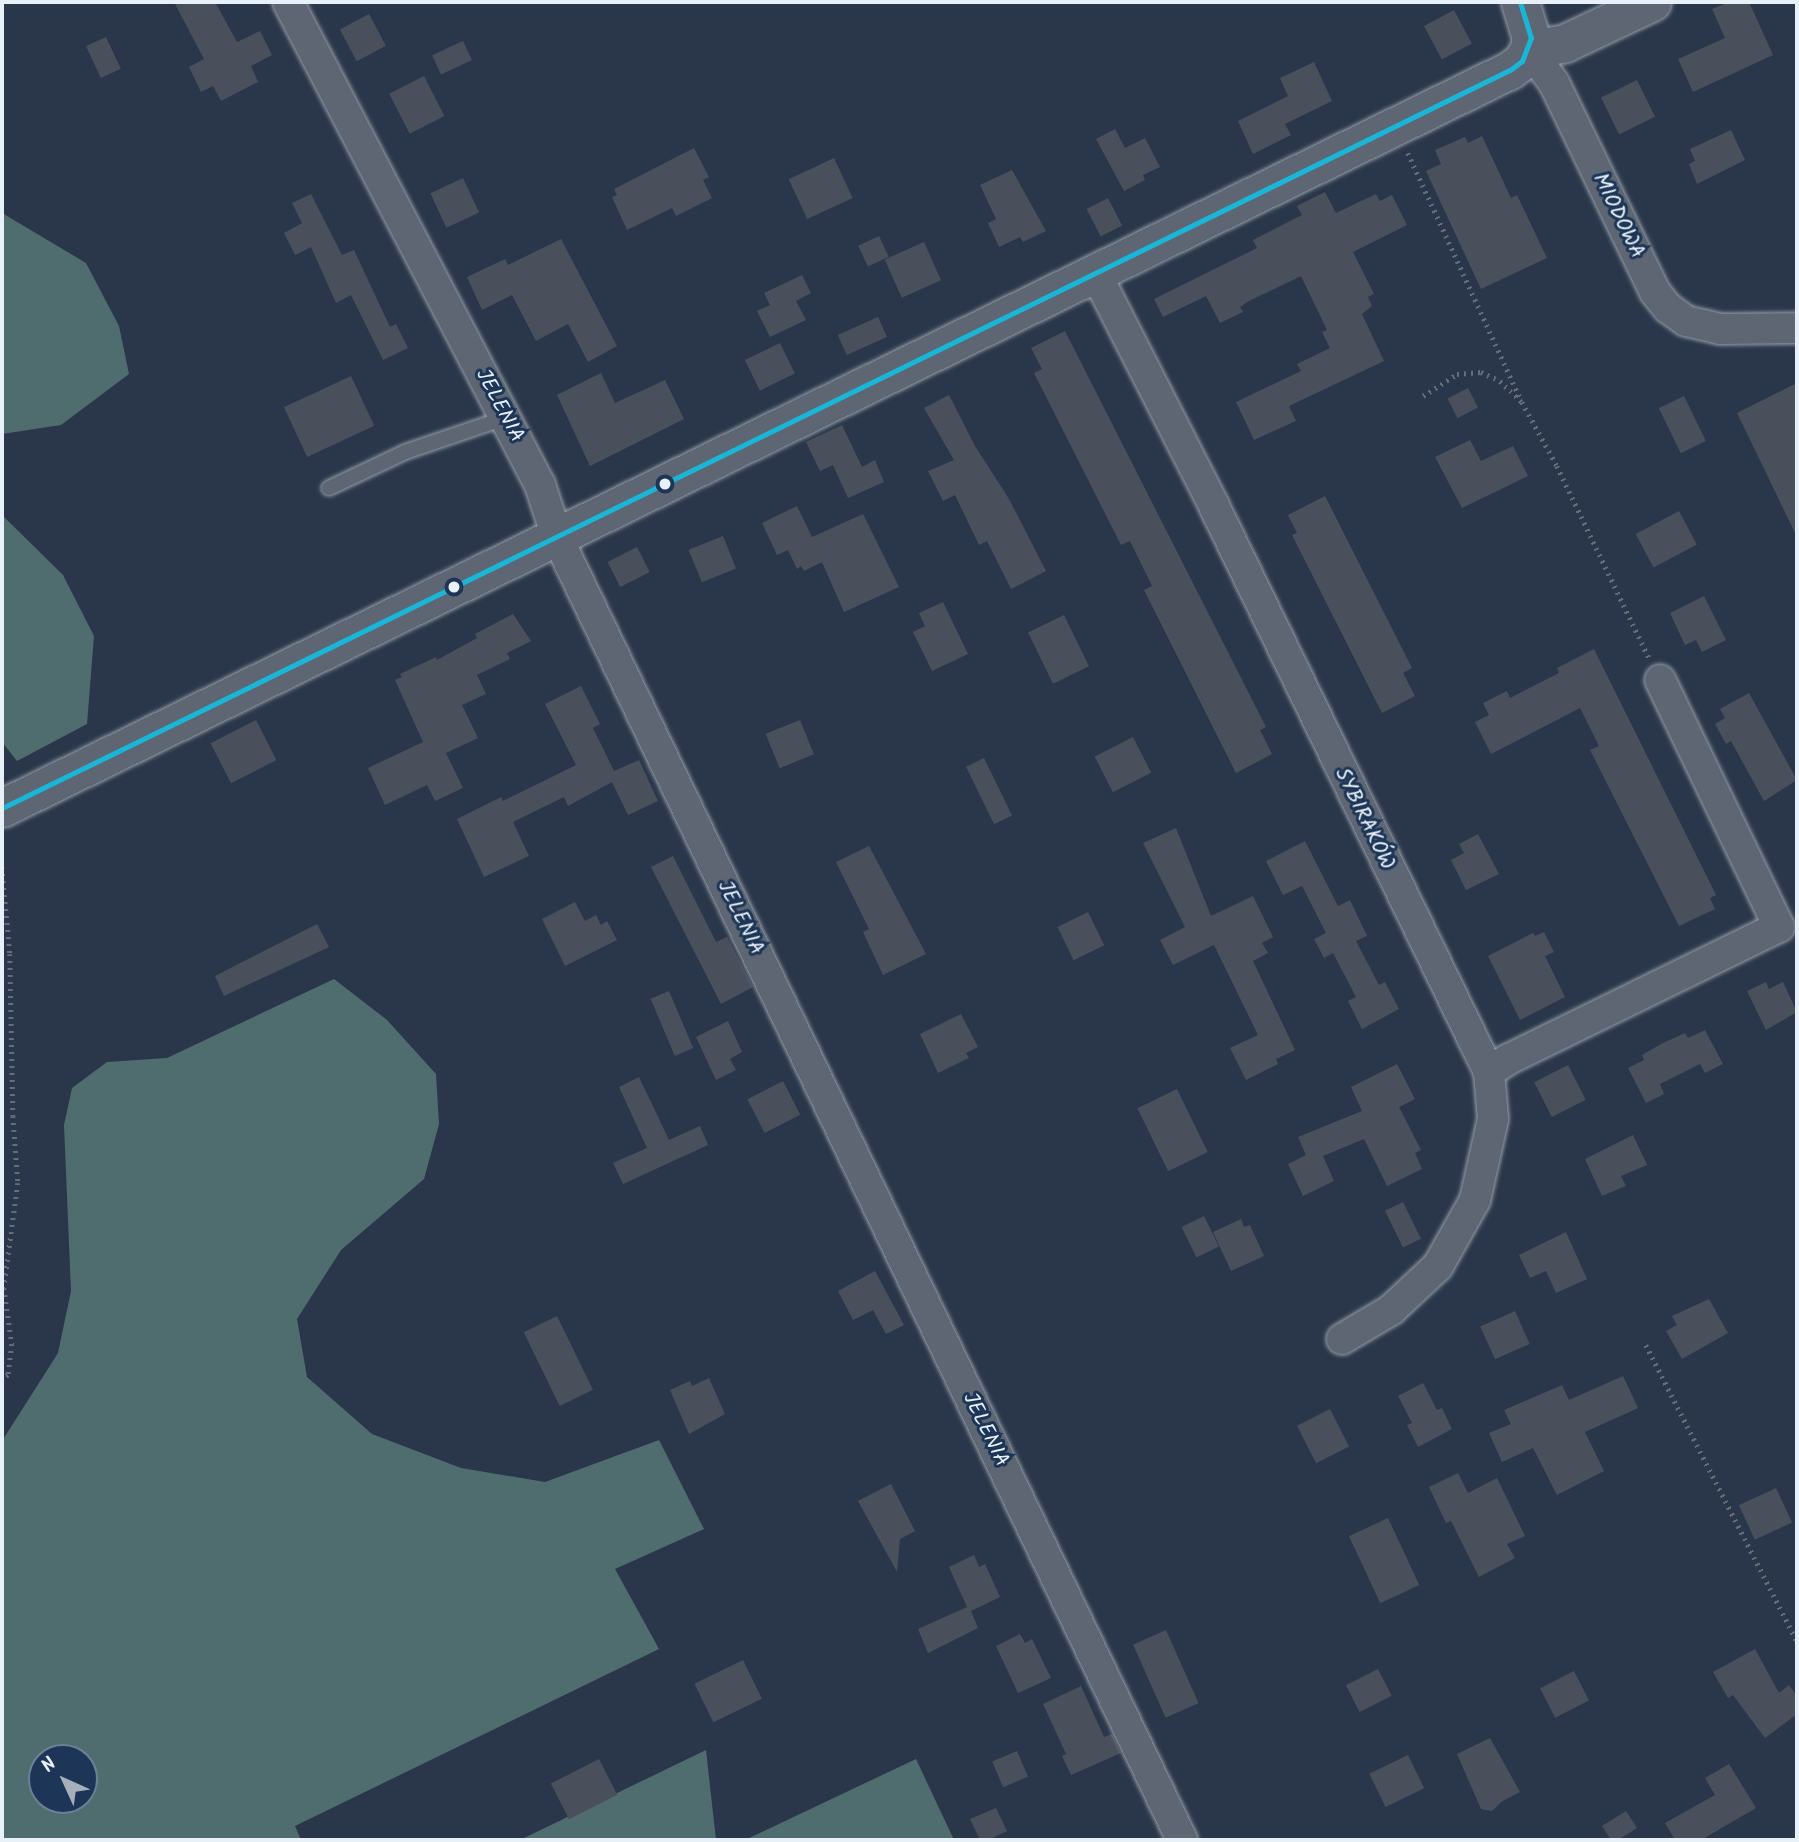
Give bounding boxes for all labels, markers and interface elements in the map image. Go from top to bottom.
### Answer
street label: MIODOWA [1587,169,1649,263]
street label: JELENIA [469,365,529,447]
unlabelled marker [658,477,672,491]
unlabelled marker [447,580,461,594]
street label: SYBIRAKÓW [1329,764,1399,874]
street label: JELENIA [711,877,769,959]
street label: JELENIA [956,1389,1014,1471]
north arrow [28,1744,98,1814]
text: N [35,1751,64,1780]

